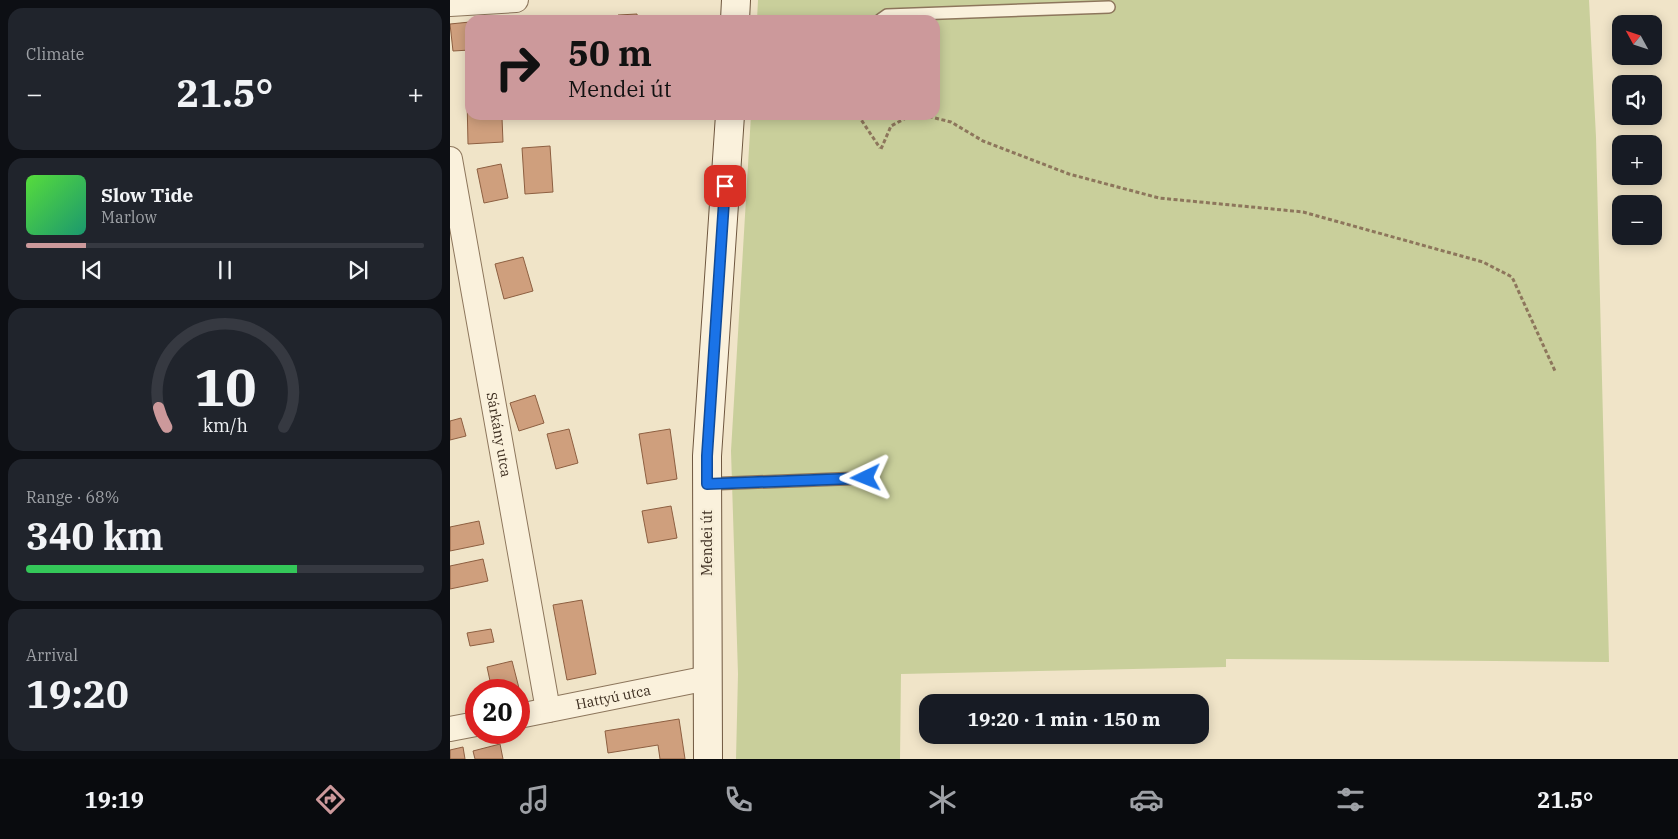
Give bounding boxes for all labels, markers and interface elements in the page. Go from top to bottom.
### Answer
north arrow [1612,15,1662,65]
map controls [1612,15,1662,245]
text: 50 m [568,30,652,76]
icon: right [485,35,550,100]
text: Climate [26,44,84,64]
text: 21.5° [177,68,273,117]
text: Mendei út [568,74,672,103]
text: − [26,75,43,112]
text: + [407,75,424,112]
button: sound [1612,75,1662,125]
button: + [1612,135,1662,185]
pin [704,165,746,207]
icon: arrive [711,172,739,200]
text: Slow Tide [101,183,193,207]
button: − [1612,195,1662,245]
text: Marlow [101,207,157,227]
icon: previous [78,256,106,284]
icon: pause [211,256,239,284]
icon: next [344,256,372,284]
text: 10 [194,353,256,420]
street label: Sárkány utca [483,391,515,479]
text: km/h [202,414,248,437]
position arrow [839,451,891,503]
text: Range · 68% [26,487,119,507]
street label: Mendei út [698,510,716,576]
text: 340 km [26,511,164,560]
text: Arrival [26,645,78,665]
text: 19:20 [26,669,129,718]
speed limit sign: 20 [465,679,530,744]
street label: Hattyú utca [574,681,653,713]
text: 19:20 · 1 min · 150 m [968,707,1160,731]
icon: directions [313,782,348,817]
icon: music [517,782,552,817]
icon: phone [721,782,756,817]
icon: climate [925,782,960,817]
icon: car [1129,782,1164,817]
icon: filters [1333,782,1368,817]
text: 19:19 [85,785,144,814]
text: 21.5° [1537,785,1593,814]

